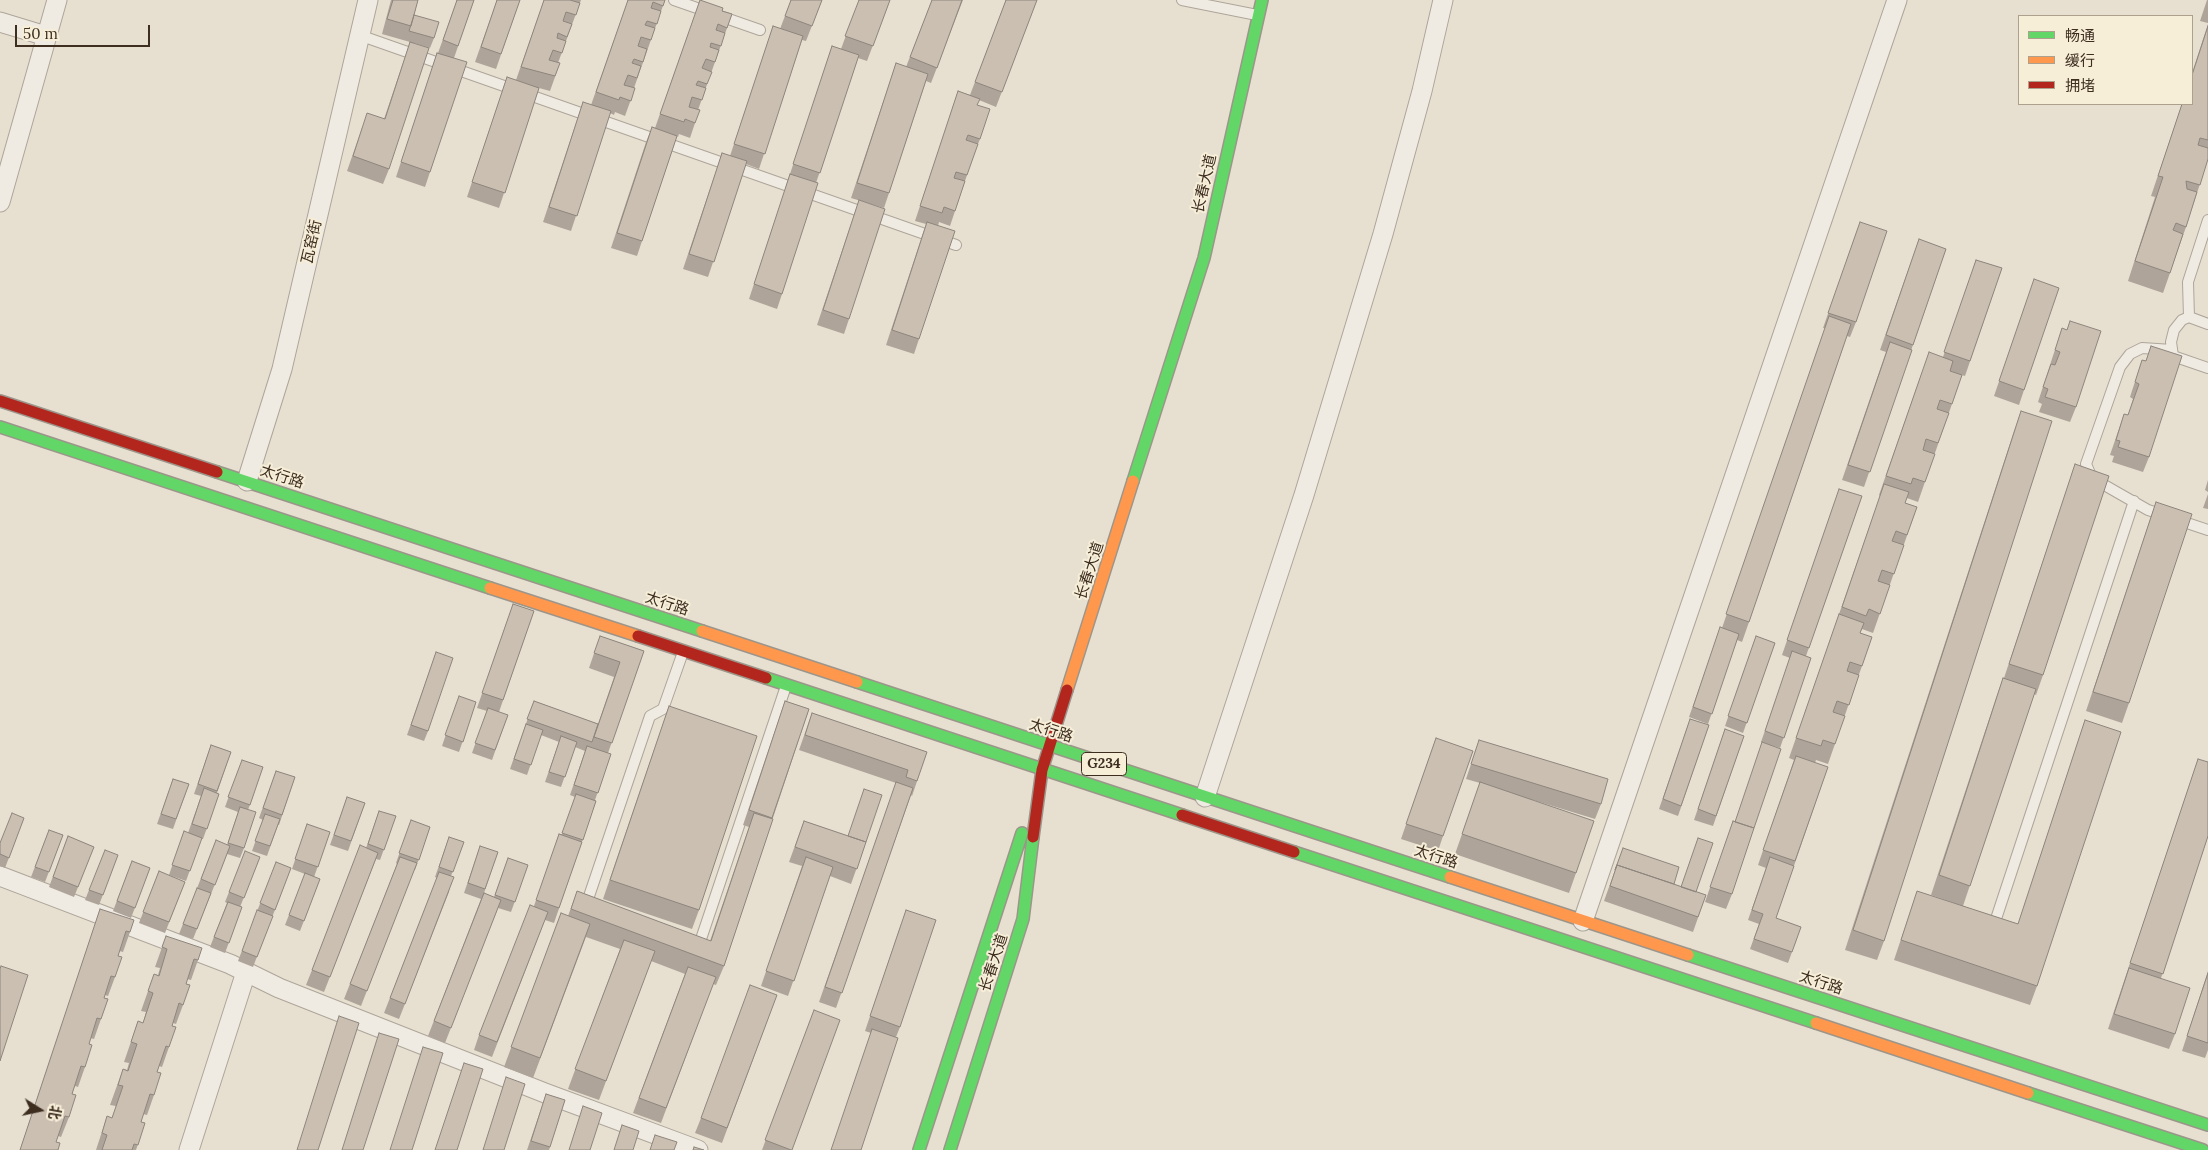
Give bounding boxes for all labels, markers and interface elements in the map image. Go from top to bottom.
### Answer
scale bar [18,15,152,47]
legend [2018,15,2193,105]
text: 50 m [23,24,58,43]
text: 畅通 [2065,26,2095,45]
text: 缓行 [2065,51,2095,70]
text: 拥堵 [2065,76,2095,95]
street label: 长春大道 [1189,153,1221,215]
street label: 瓦窑街 [298,218,326,266]
street label: 太行路 [258,461,306,493]
street label: 长春大道 [1072,540,1108,602]
street label: 太行路 [643,588,691,620]
street label: 太行路 [1027,715,1075,747]
road number: G234 [1082,752,1126,776]
street label: 太行路 [1412,841,1460,873]
street label: 长春大道 [976,932,1012,994]
street label: 太行路 [1797,967,1845,999]
north arrow [15,1085,65,1135]
text: 北 [45,1104,65,1121]

